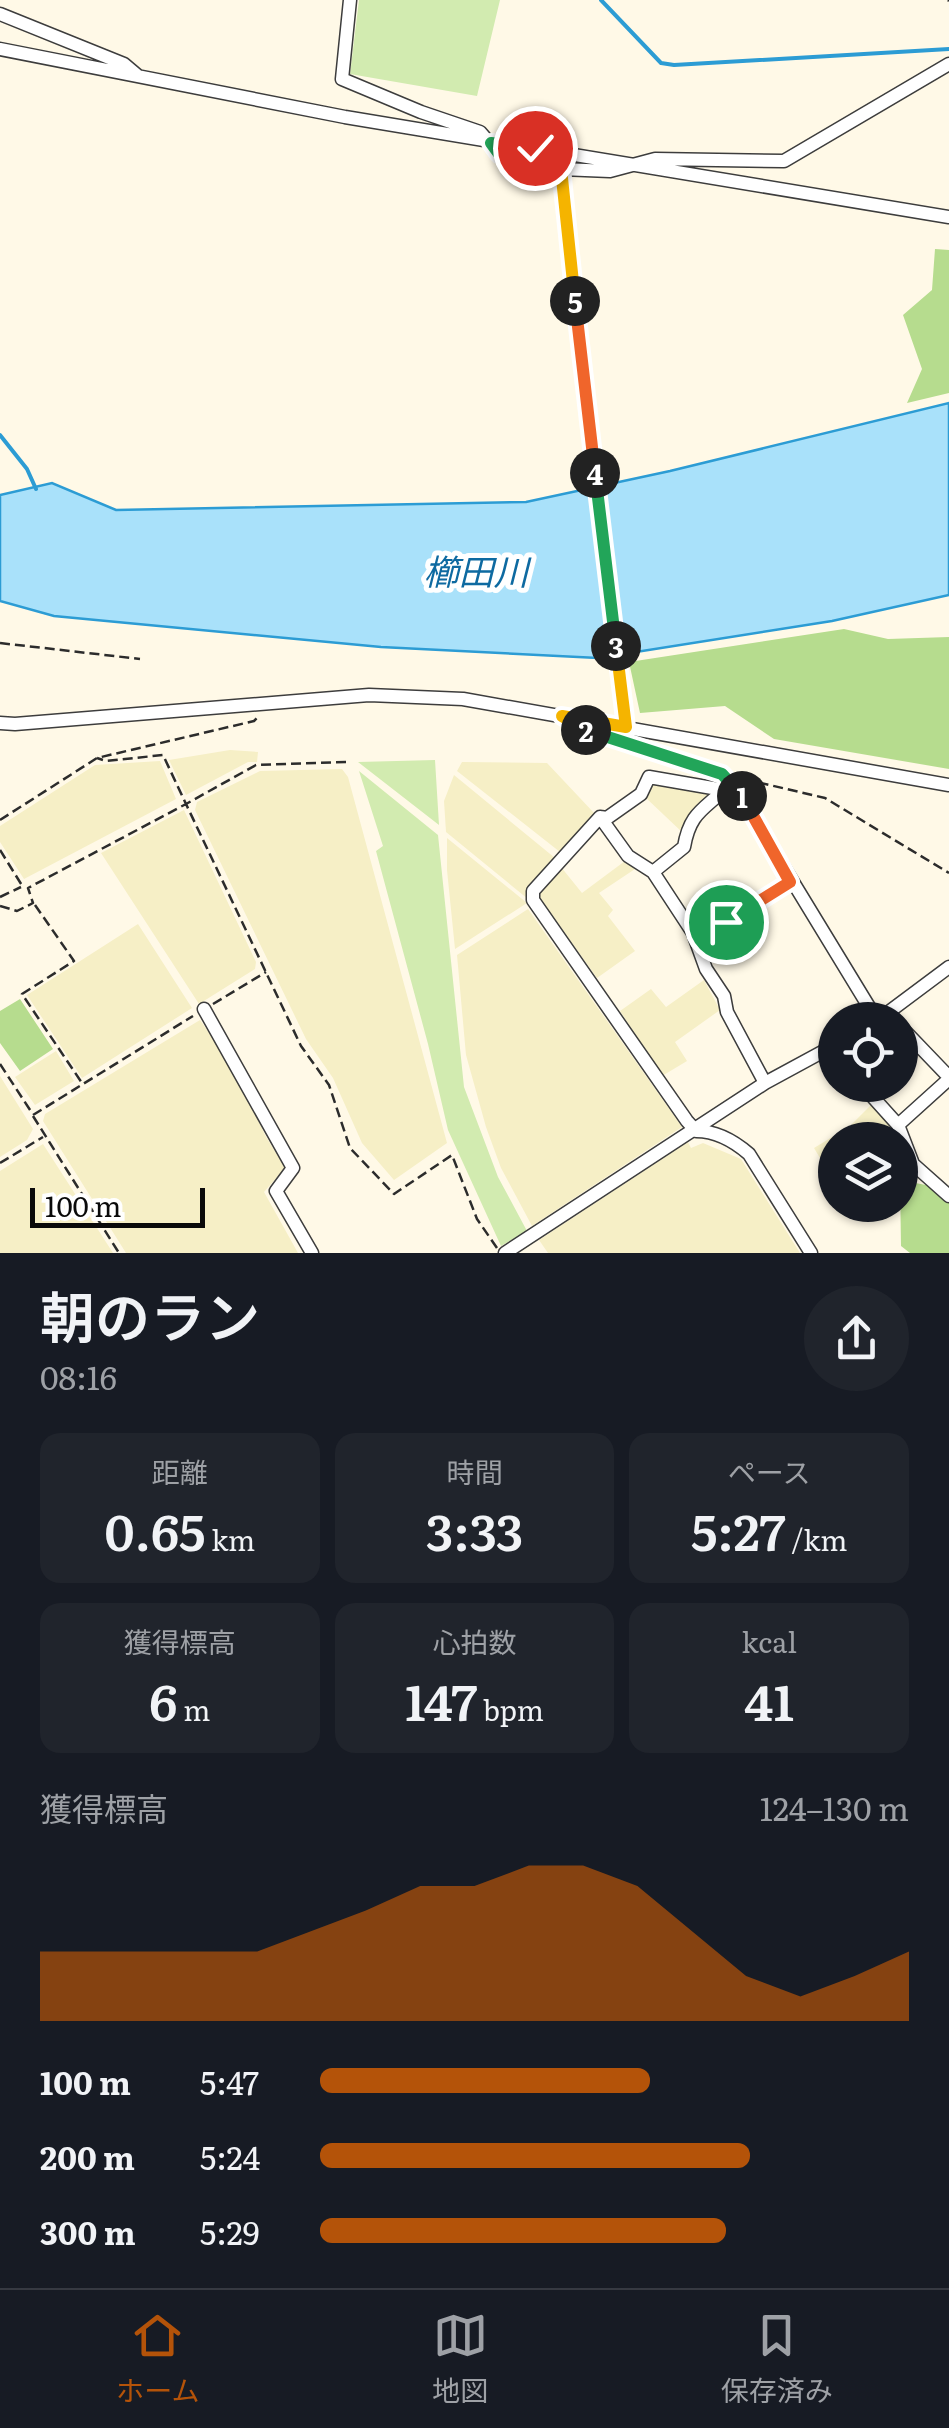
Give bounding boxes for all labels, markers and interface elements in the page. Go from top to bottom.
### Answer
pin [493,106,578,191]
icon: check [508,121,563,176]
pin: 5 [550,276,600,326]
text: 5 [567,280,583,322]
pin: 4 [570,448,620,498]
text: 4 [587,452,603,494]
water label: 櫛田川 [423,544,532,596]
pin: 3 [591,621,641,671]
text: 3 [608,625,624,667]
pin: 2 [561,705,611,755]
text: 2 [578,709,594,751]
pin: 1 [717,771,767,821]
text: 1 [736,775,748,817]
pin [684,880,769,965]
icon: arrive [699,895,754,950]
map controls [818,1002,918,1222]
button: locate [818,1002,918,1102]
button: layers [818,1122,918,1222]
scale bar [30,1183,205,1228]
text: 100 m [45,1184,122,1226]
text: 朝のラン [40,1273,260,1355]
button: share [804,1286,909,1391]
text: 08:16 [40,1352,117,1400]
text: 距離 [152,1450,208,1492]
text: 時間 [446,1450,503,1492]
text: ペース [728,1450,810,1492]
text: 0.65 [104,1492,206,1566]
text: 3:33 [426,1492,523,1566]
text: 5:27 [691,1492,786,1566]
text: km [206,1518,255,1560]
text: /km [786,1518,847,1560]
text: 獲得標高 [124,1620,236,1662]
text: 心拍数 [432,1620,517,1662]
text: kcal [742,1620,797,1662]
text: 6 [149,1662,178,1736]
text: 147 [405,1662,477,1736]
text: 41 [744,1662,794,1736]
text: m [178,1688,210,1730]
text: bpm [477,1688,544,1730]
text: 獲得標高 [40,1783,168,1831]
text: 124–130 m [760,1783,909,1831]
text: 100 m [40,2057,131,2105]
text: 5:47 [200,2057,259,2105]
text: 200 m [40,2132,135,2180]
text: 5:24 [200,2132,260,2180]
text: 300 m [40,2207,136,2255]
text: 5:29 [200,2207,260,2255]
tab: ホーム [116,2308,199,2410]
tab: 地図 [432,2308,488,2410]
tab: 保存済み [721,2308,833,2410]

